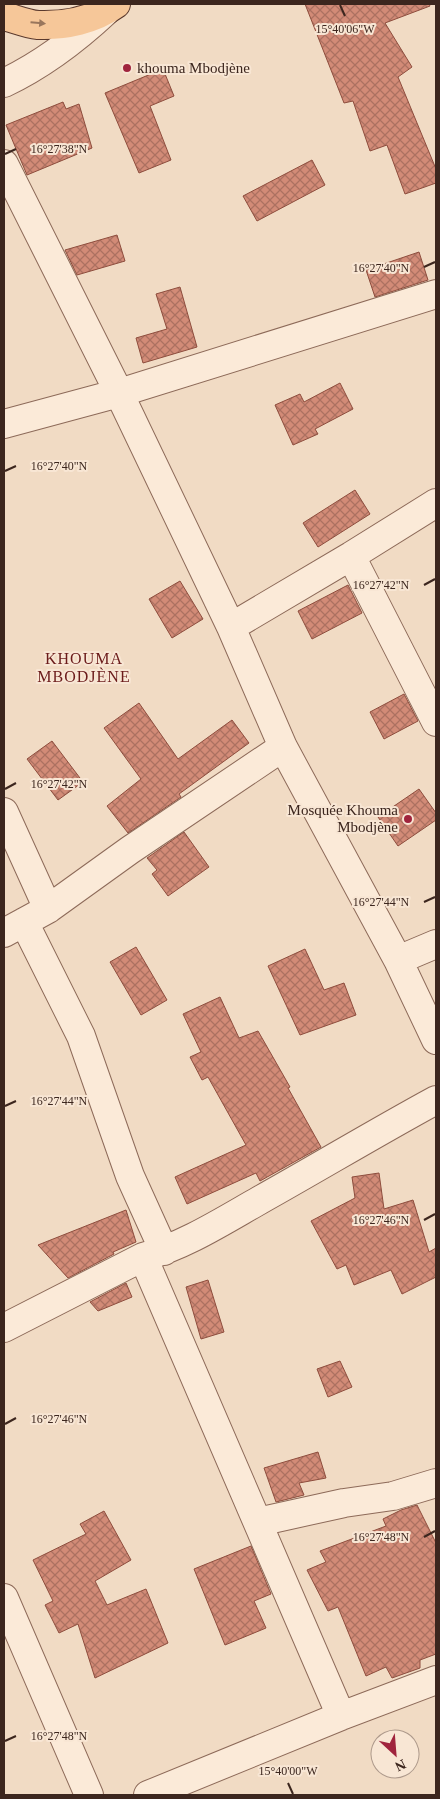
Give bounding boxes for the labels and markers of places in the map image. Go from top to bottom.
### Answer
place label: khouma Mbodjène [137,60,250,76]
marker: khouma Mbodjène [121,62,133,74]
place label: Mosquée Khouma Mbodjène [288,802,398,835]
marker: Mosquée Khouma Mbodjène [402,813,414,825]

